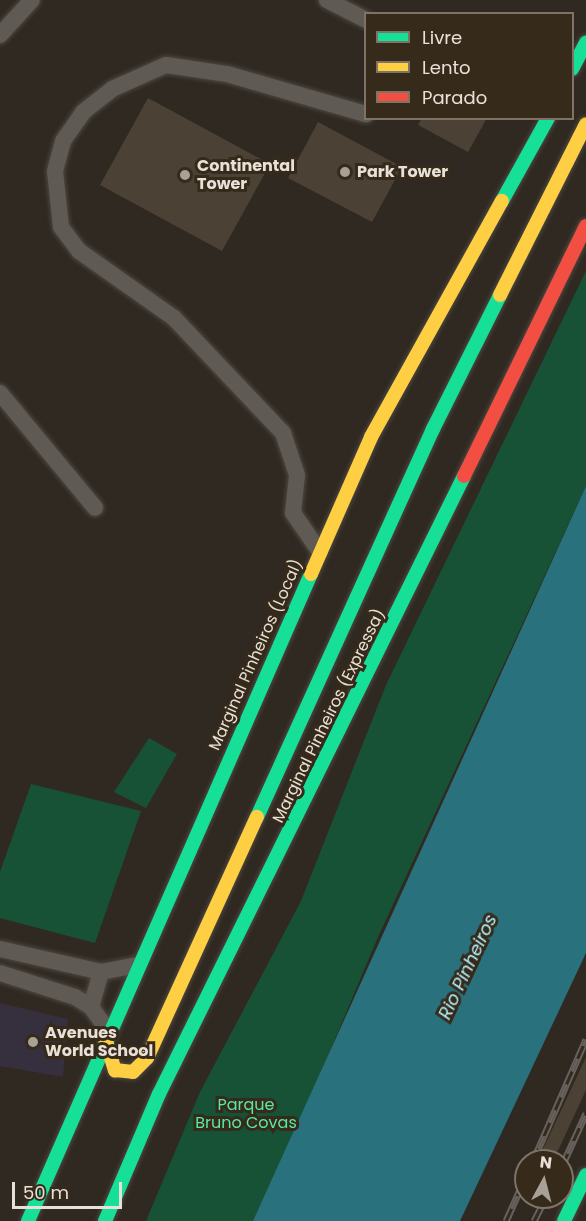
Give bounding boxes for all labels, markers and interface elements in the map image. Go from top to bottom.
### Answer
legend [364,12,574,120]
text: Livre [422,25,462,50]
text: Lento [422,55,471,80]
text: Parado [422,85,487,110]
place label: Continental Tower [197,156,295,194]
place label: Park Tower [357,162,448,182]
marker: Park Tower [338,165,352,179]
marker: Continental Tower [178,168,192,182]
street label: Marginal Pinheiros (Local) [205,557,307,753]
street label: Marginal Pinheiros (Expressa) [269,606,389,826]
water label: Rio Pinheiros [434,911,502,1023]
place label: Avenues World School [45,1023,153,1061]
marker: Avenues World School [26,1035,40,1049]
park label: Parque Bruno Covas [195,1095,297,1133]
north arrow [514,1149,574,1209]
text: N [539,1150,553,1175]
scale bar [15,1170,124,1208]
text: 50 m [23,1180,69,1205]

